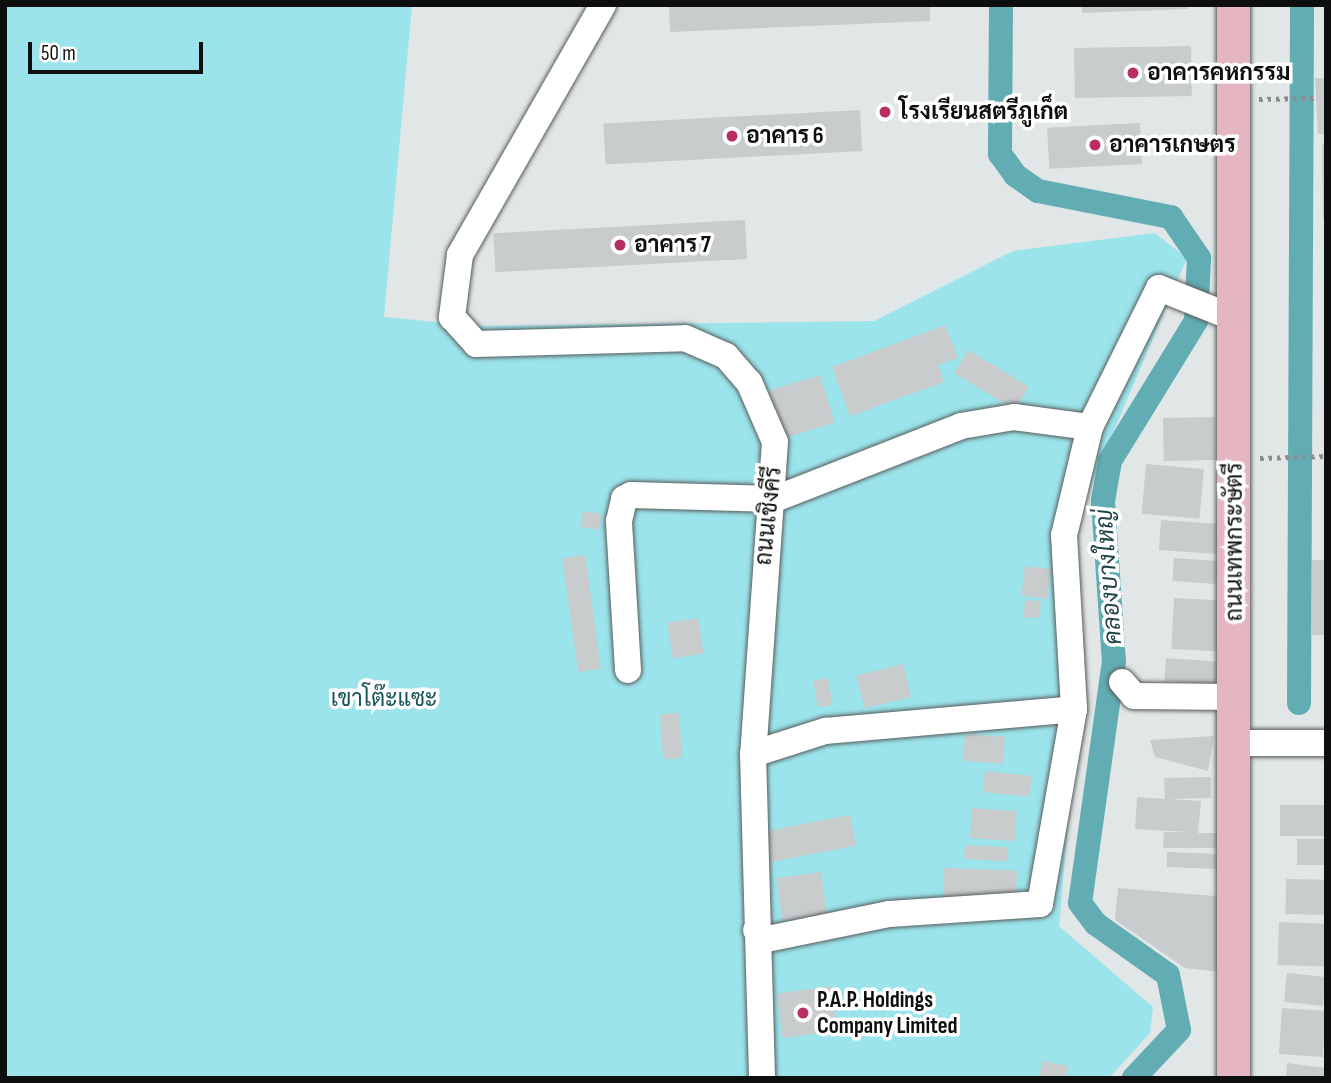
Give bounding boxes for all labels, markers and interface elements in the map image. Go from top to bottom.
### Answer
scale bar [32,28,206,72]
text: 50 m [41,41,76,66]
place label: อาคารคหกรรม [1147,59,1290,87]
marker: อาคารคหกรรม [1125,65,1141,81]
place label: โรงเรียนสตรีภูเก็ต [899,98,1068,126]
marker: โรงเรียนสตรีภูเก็ต [877,104,893,120]
place label: อาคาร 6 [746,122,824,150]
marker: อาคาร 6 [724,128,740,144]
place label: อาคารเกษตร [1109,131,1236,159]
marker: อาคารเกษตร [1087,137,1103,153]
place label: อาคาร 7 [634,231,711,259]
marker: อาคาร 7 [612,237,628,253]
street label: ถนนเทพกระษัตรี [1221,463,1249,621]
street label: ถนนเชิงคีรี [750,465,788,567]
water label: คลองบางใหญ่ [1090,508,1128,646]
park label: เขาโต๊ะแซะ [331,685,437,713]
place label: P.A.P. Holdings Company Limited [817,986,958,1040]
marker: P.A.P. Holdings Company Limited [795,1005,811,1021]

